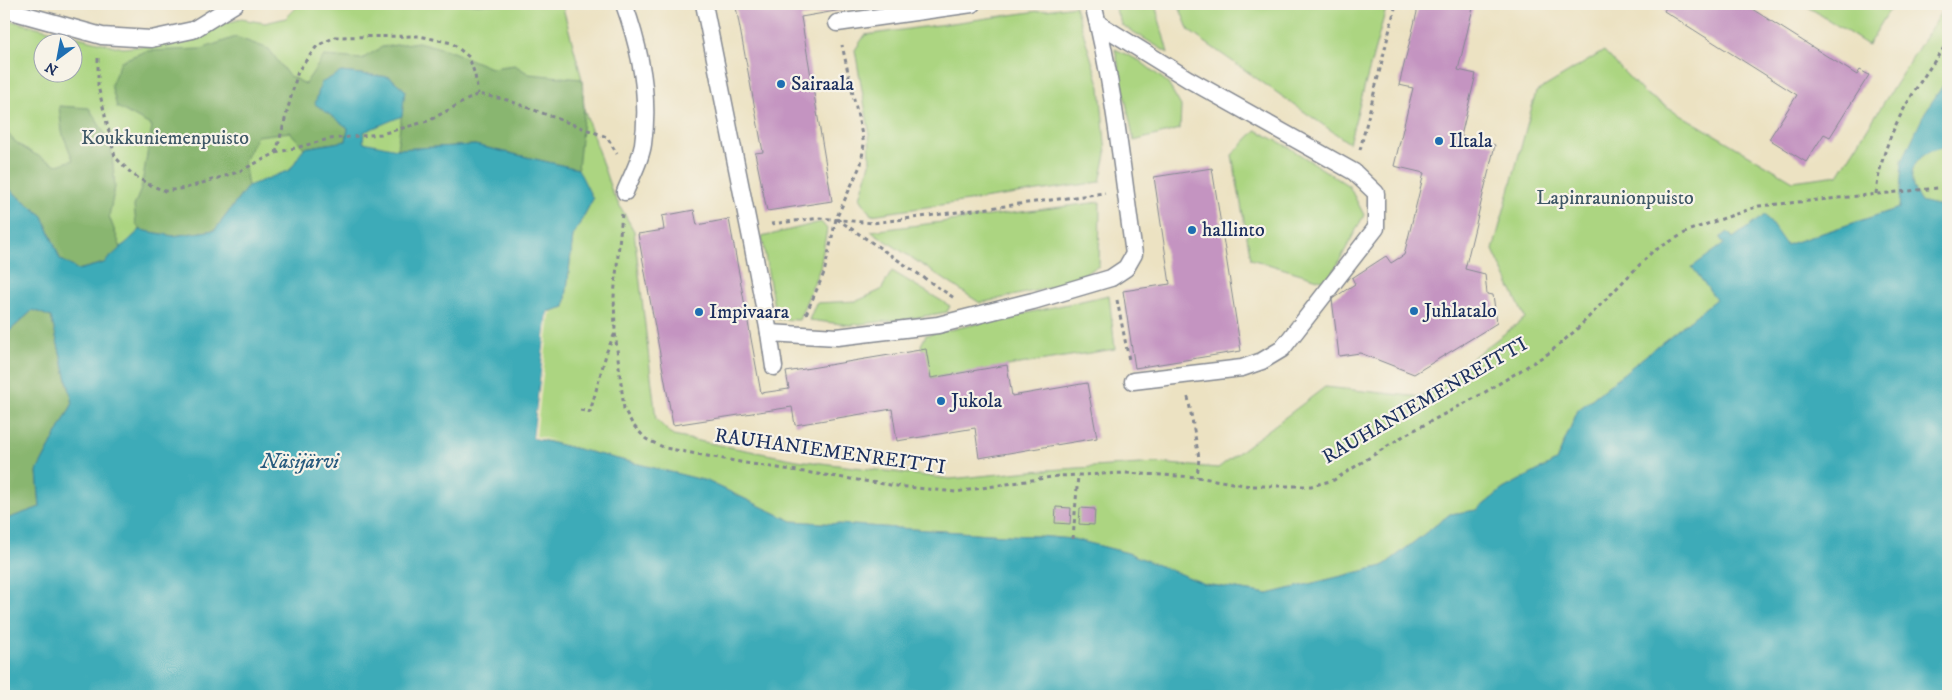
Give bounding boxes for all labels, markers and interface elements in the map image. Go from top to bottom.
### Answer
north arrow [32,32,82,82]
text: N [42,57,61,79]
place label: Sairaala [791,72,855,97]
marker: Sairaala [775,78,787,90]
park label: Koukkuniemenpuisto [81,126,249,151]
place label: Iltala [1449,129,1493,154]
marker: Iltala [1433,135,1445,147]
park label: Lapinraunionpuisto [1536,186,1694,211]
place label: hallinto [1202,218,1265,243]
marker: hallinto [1186,224,1198,236]
place label: Juhlatalo [1422,299,1497,324]
place label: Impivaara [709,300,790,325]
marker: Juhlatalo [1408,305,1420,317]
marker: Impivaara [693,306,705,318]
street label: RAUHANIEMENREITTI [1318,332,1532,470]
place label: Jukola [949,389,1003,414]
marker: Jukola [935,395,947,407]
street label: RAUHANIEMENREITTI [713,423,947,481]
water label: Näsijärvi [260,449,340,475]

